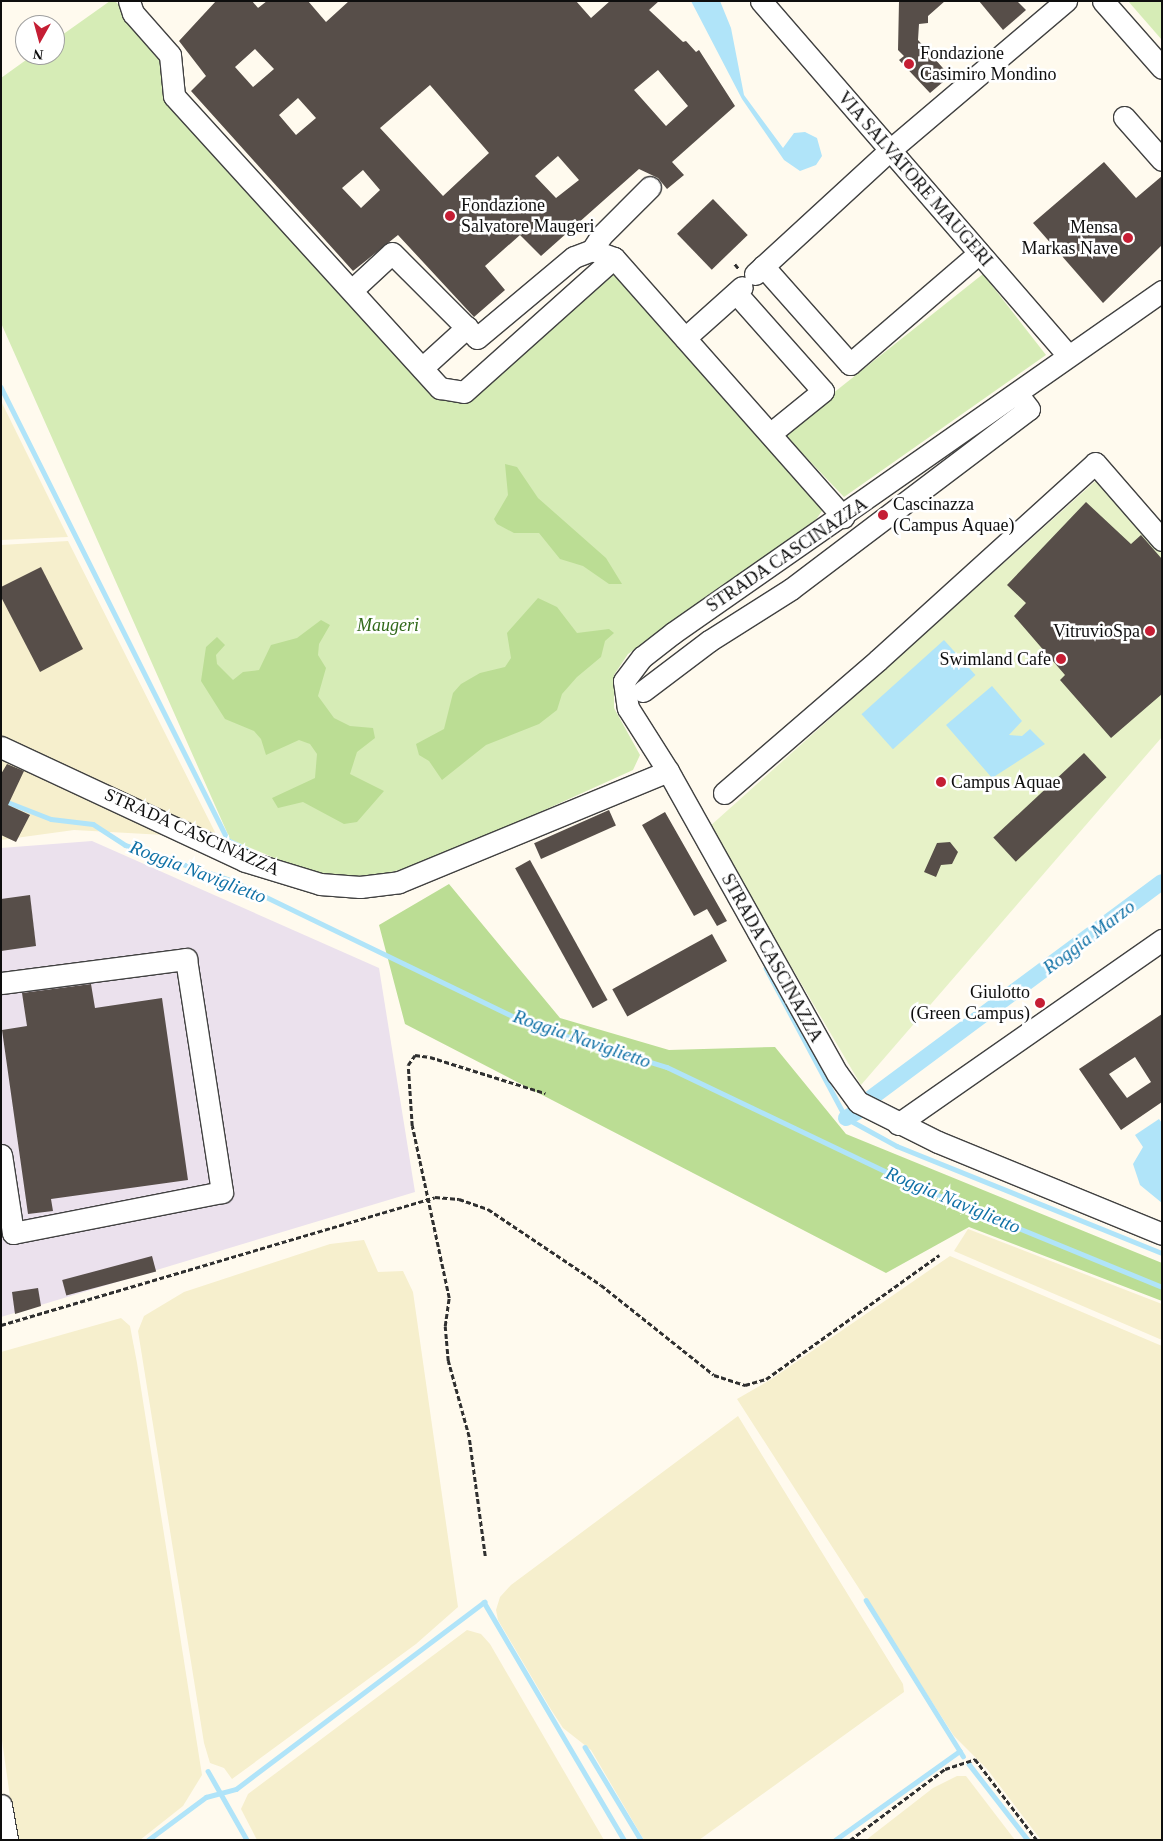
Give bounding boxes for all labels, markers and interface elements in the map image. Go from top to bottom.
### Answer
north arrow [15,15,65,65]
place label: Fondazione Casimiro Mondino [920,43,1057,86]
text: N [32,46,44,62]
marker: Fondazione Casimiro Mondino [902,57,916,71]
street label: VIA SALVATORE MAUGERI [833,87,997,271]
place label: Fondazione Salvatore Maugeri [461,195,594,238]
marker: Fondazione Salvatore Maugeri [443,209,457,223]
place label: Mensa Markas Nave [1022,217,1118,260]
marker: Mensa Markas Nave [1122,232,1134,244]
street label: STRADA CASCINAZZA [702,493,872,617]
place label: Cascinazza (Campus Aquae) [893,494,1015,536]
marker: Cascinazza (Campus Aquae) [877,509,889,521]
park label: Maugeri [357,614,419,636]
place label: VitruvioSpa [1053,620,1140,642]
marker: VitruvioSpa [1144,625,1156,637]
place label: Swimland Cafe [940,648,1051,670]
marker: Swimland Cafe [1055,653,1067,665]
place label: Campus Aquae [951,771,1061,793]
marker: Campus Aquae [935,776,947,788]
street label: STRADA CASCINAZZA [101,783,283,881]
water label: Roggia Naviglietto [127,836,269,908]
street label: STRADA CASCINAZZA [716,869,828,1047]
water label: Roggia Marzo [1039,895,1139,979]
place label: Giulotto (Green Campus) [911,982,1030,1024]
marker: Giulotto (Green Campus) [1034,997,1046,1009]
water label: Roggia Naviglietto [510,1005,654,1073]
water label: Roggia Naviglietto [882,1161,1024,1239]

